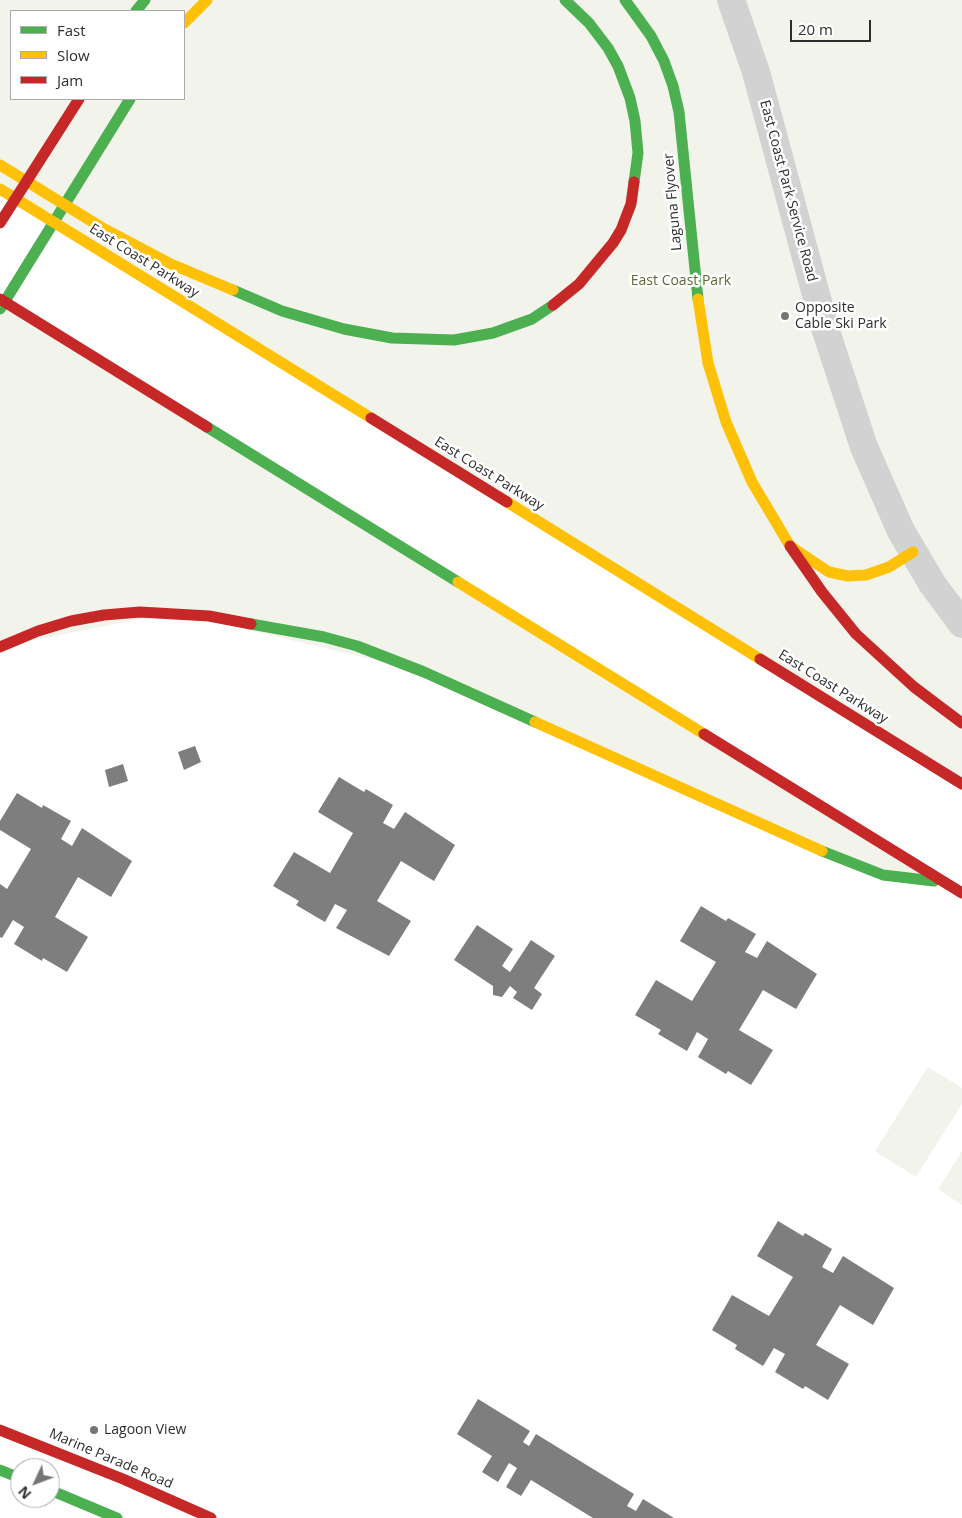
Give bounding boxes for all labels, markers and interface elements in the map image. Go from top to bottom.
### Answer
legend [10,10,185,100]
scale bar [792,10,873,42]
text: 20 m [798,19,833,39]
text: Fast [57,20,86,40]
text: Slow [57,45,90,65]
text: Jam [57,70,83,90]
street label: East Coast Park Service Road [756,98,820,284]
street label: Laguna Flyover [660,152,686,252]
street label: East Coast Parkway [86,220,202,302]
park label: East Coast Park [631,273,731,289]
place label: Opposite Cable Ski Park [795,300,887,332]
marker: Opposite Cable Ski Park [779,310,791,322]
street label: East Coast Parkway [431,433,547,515]
street label: East Coast Parkway [775,646,891,728]
place label: Lagoon View [104,1422,186,1438]
marker: Lagoon View [88,1424,100,1436]
street label: Marine Parade Road [47,1425,175,1493]
north arrow [10,1458,60,1508]
text: N [14,1482,35,1504]

